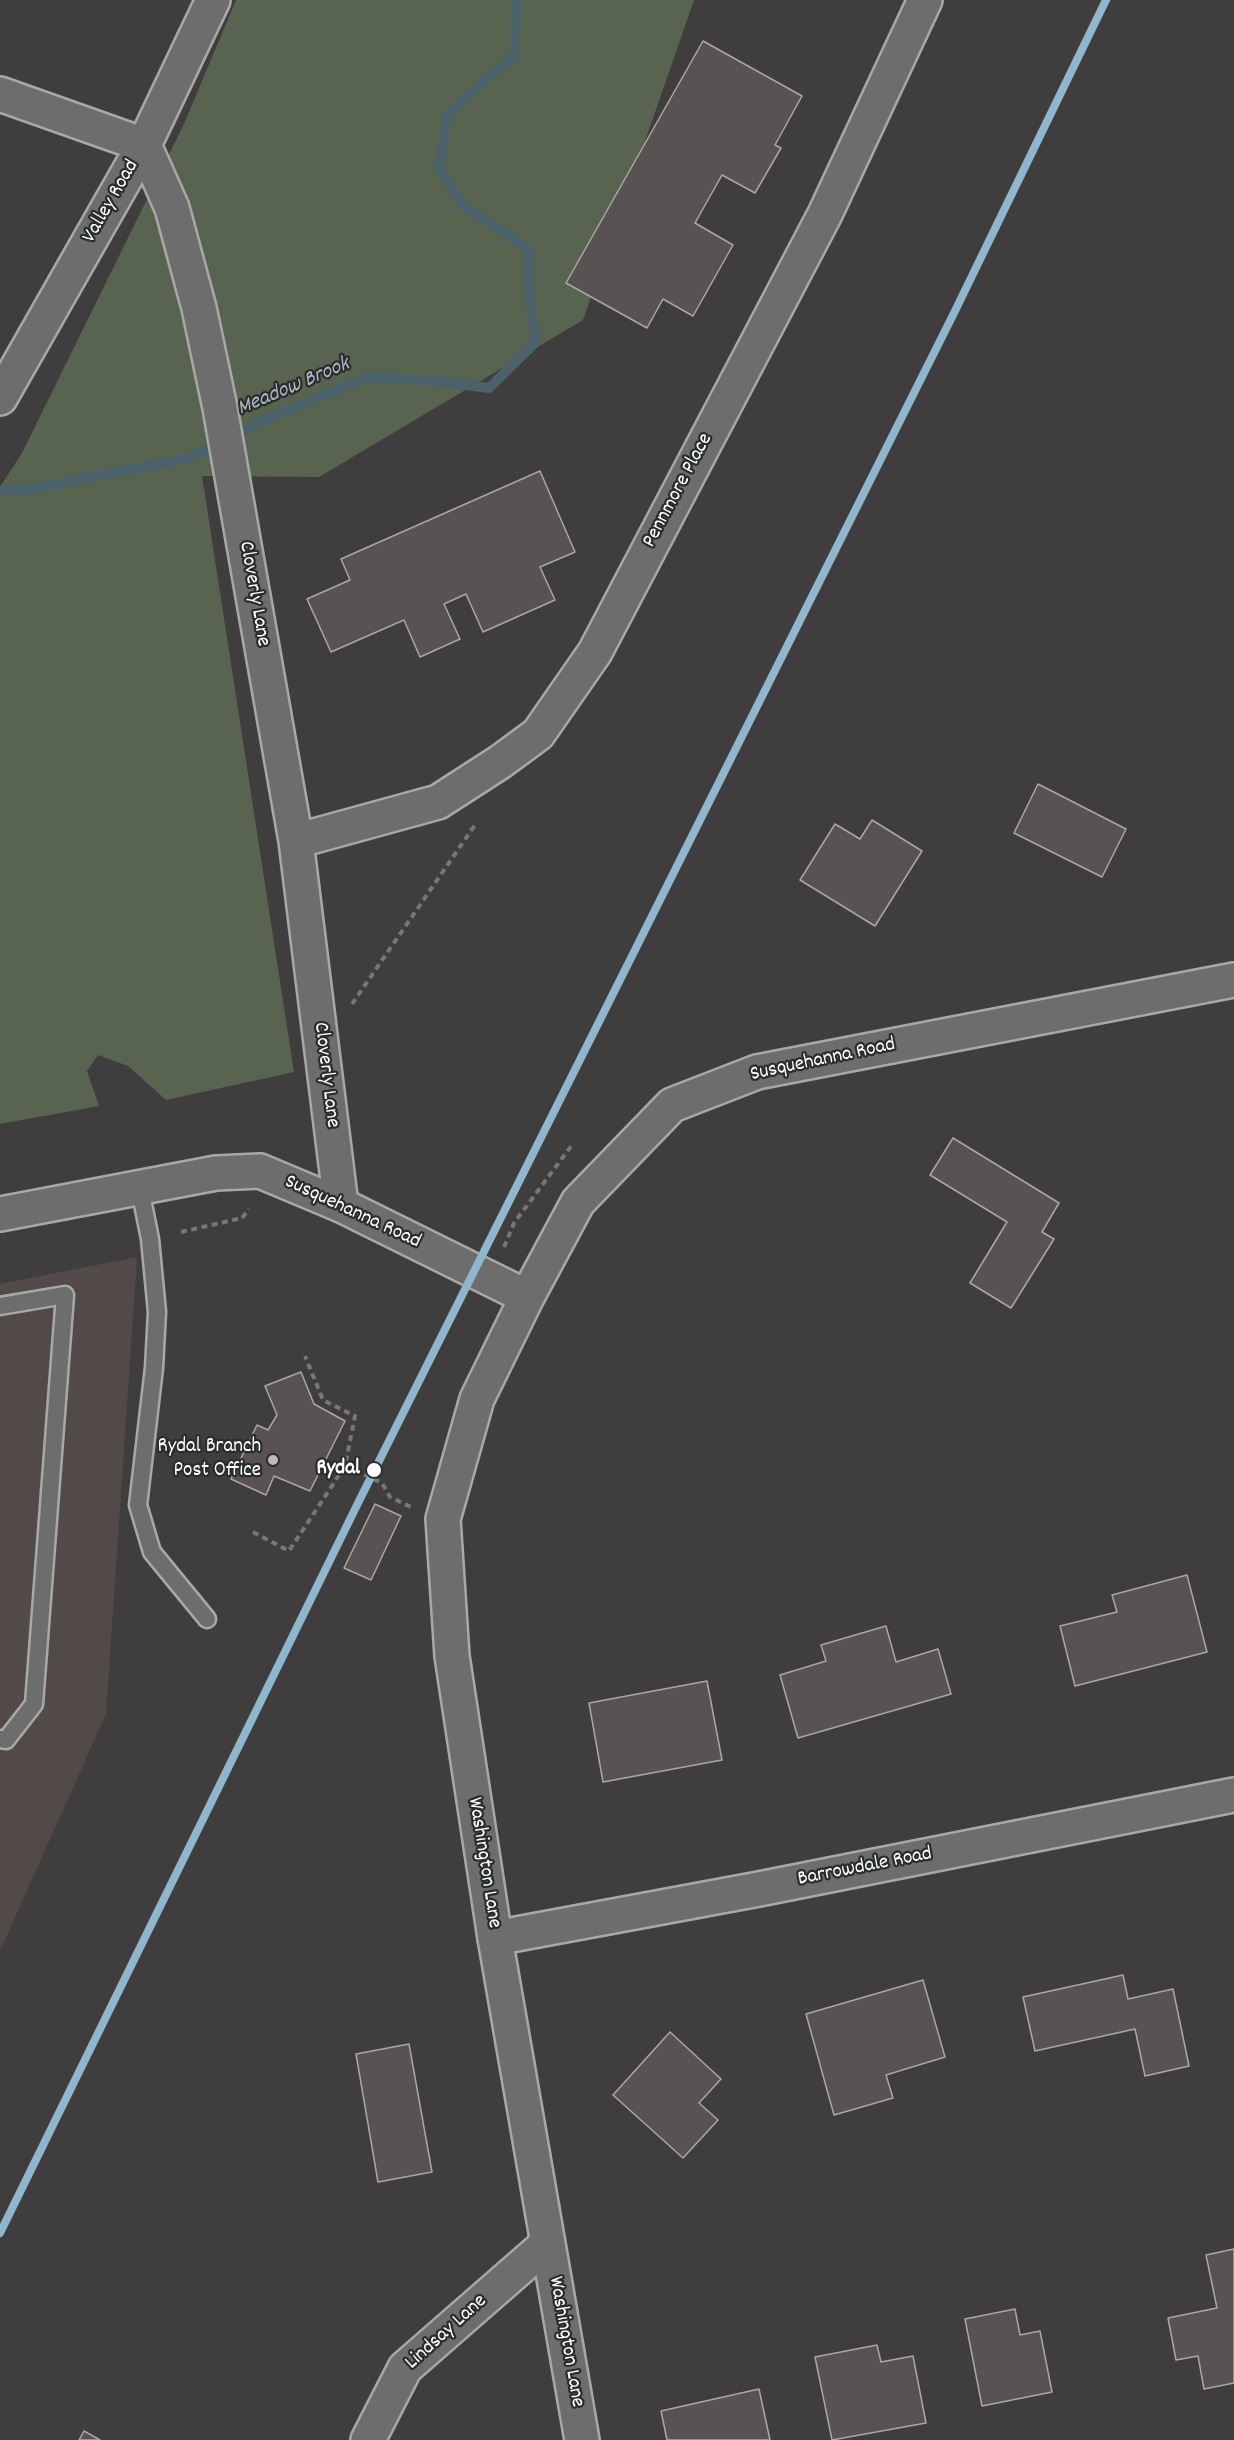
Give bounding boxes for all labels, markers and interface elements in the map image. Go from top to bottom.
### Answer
street label: Valley Road [78,156,146,248]
water label: Meadow Brook [234,353,354,423]
street label: Pennmore Place [638,430,720,552]
street label: Cloverly Lane [231,540,275,648]
street label: Cloverly Lane [306,1021,344,1129]
street label: Susquehanna Road [748,1033,898,1089]
street label: Susquehanna Road [280,1170,424,1256]
place label: Rydal Branch Post Office [157,1435,261,1485]
marker: Rydal Branch Post Office [266,1453,280,1467]
place label: Rydal [317,1457,360,1483]
marker: Rydal [365,1461,383,1479]
street label: Washington Lane [460,1796,506,1930]
street label: Barrowdale Road [796,1843,934,1893]
street label: Washington Lane [541,2275,589,2409]
street label: Lindsay Lane [401,2290,493,2376]

